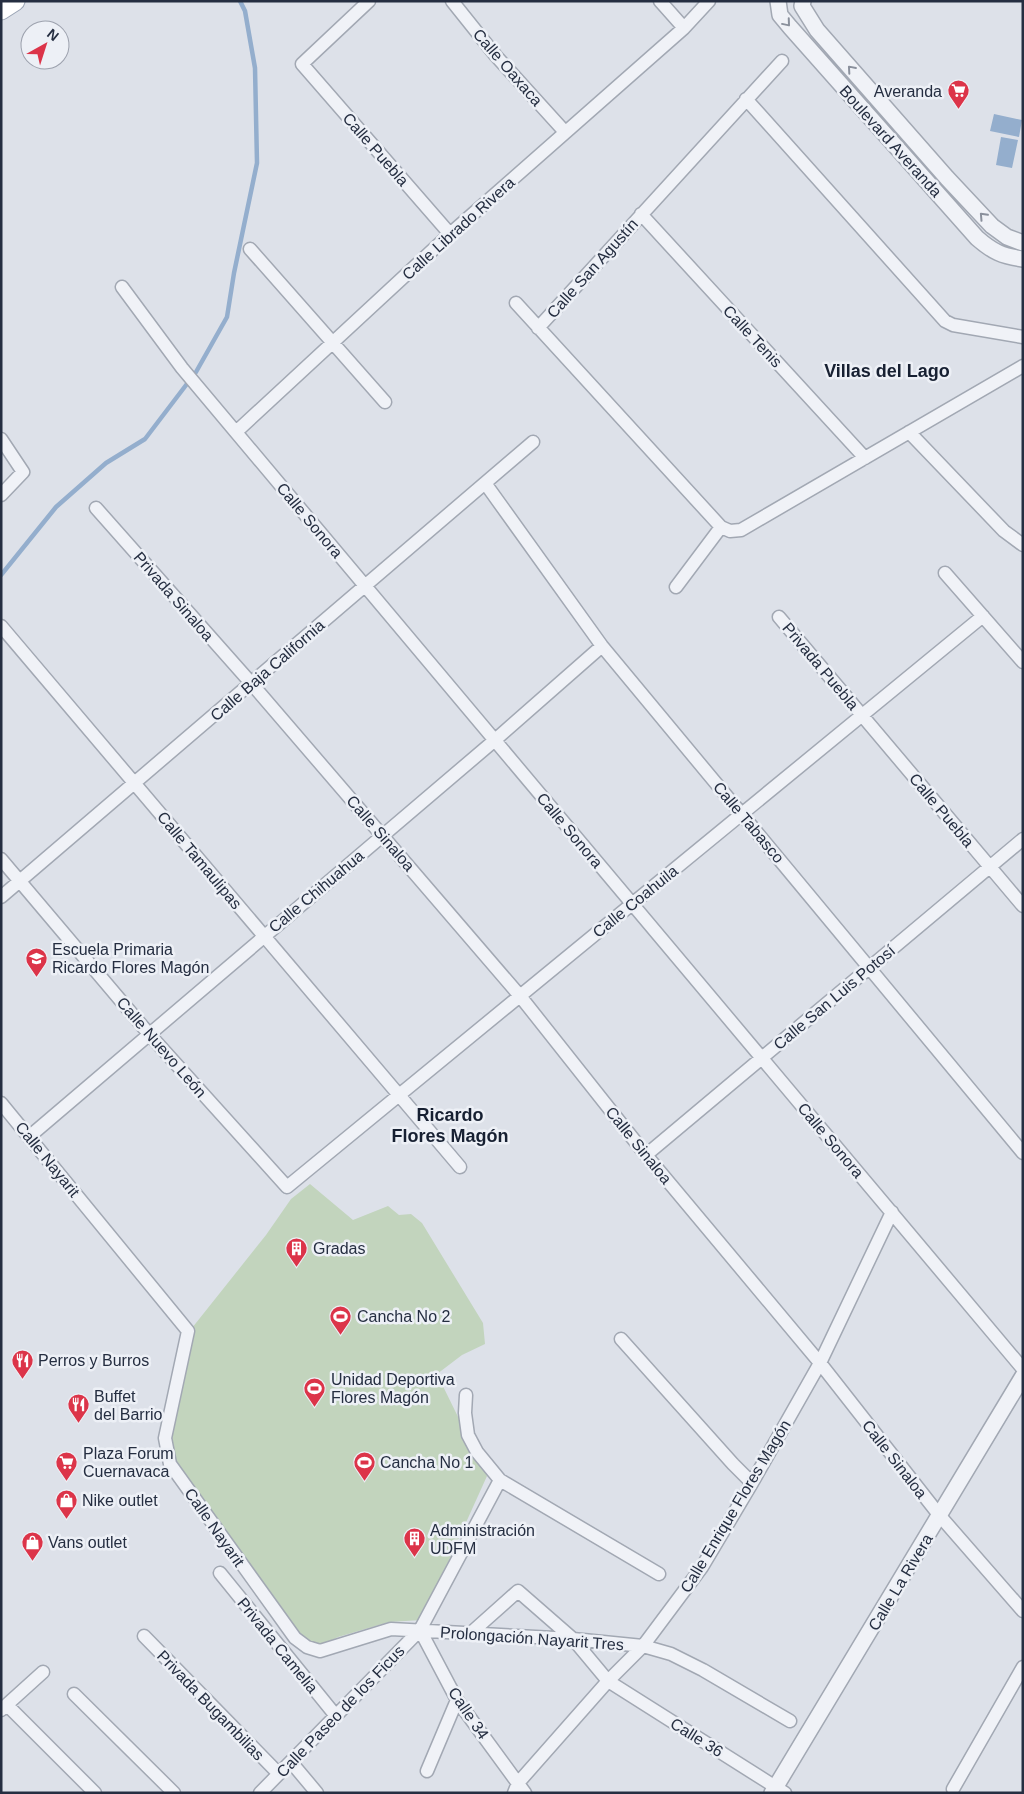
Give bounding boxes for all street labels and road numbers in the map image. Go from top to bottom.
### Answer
street label: Calle Oaxaca [470,26,546,109]
street label: Boulevard Averanda [836,82,945,201]
street label: Calle Puebla [339,110,412,189]
street label: Calle Librado Rivera [399,173,518,283]
street label: Calle San Agustín [543,215,641,321]
street label: Calle Tenis [720,302,785,371]
street label: Calle Sonora [273,479,346,561]
street label: Privada Sinaloa [130,548,217,644]
street label: Calle Baja California [207,616,328,724]
street label: Privada Puebla [779,619,862,713]
street label: Calle Puebla [906,770,977,851]
street label: Calle Tabasco [710,778,787,866]
street label: Calle Sonora [533,789,606,871]
street label: Calle Sinaloa [343,792,418,875]
street label: Calle Tamaulipas [154,808,245,912]
street label: Calle Chihuahua [266,847,367,936]
street label: Calle Coahuila [590,862,681,941]
street label: Calle San Luis Potosí [770,941,899,1053]
street label: Calle Nuevo León [113,994,210,1101]
street label: Calle Sonora [794,1099,867,1181]
street label: Calle Sinaloa [602,1103,675,1187]
street label: Calle Nayarit [12,1118,83,1201]
street label: Calle Enrique Flores Magón [677,1417,794,1596]
street label: Calle Sinaloa [859,1417,930,1502]
street label: Calle Nayarit [181,1485,248,1570]
street label: Calle La Rivera [865,1531,936,1634]
street label: Privada Camelia [234,1594,321,1696]
street label: Prolongación Nayarit Tres [440,1624,624,1653]
street label: Calle Paseo de los Ficus [273,1642,408,1781]
street label: Privada Bugambilias [154,1647,267,1764]
street label: Calle 34 [445,1684,492,1742]
street label: Calle 36 [667,1715,726,1760]

